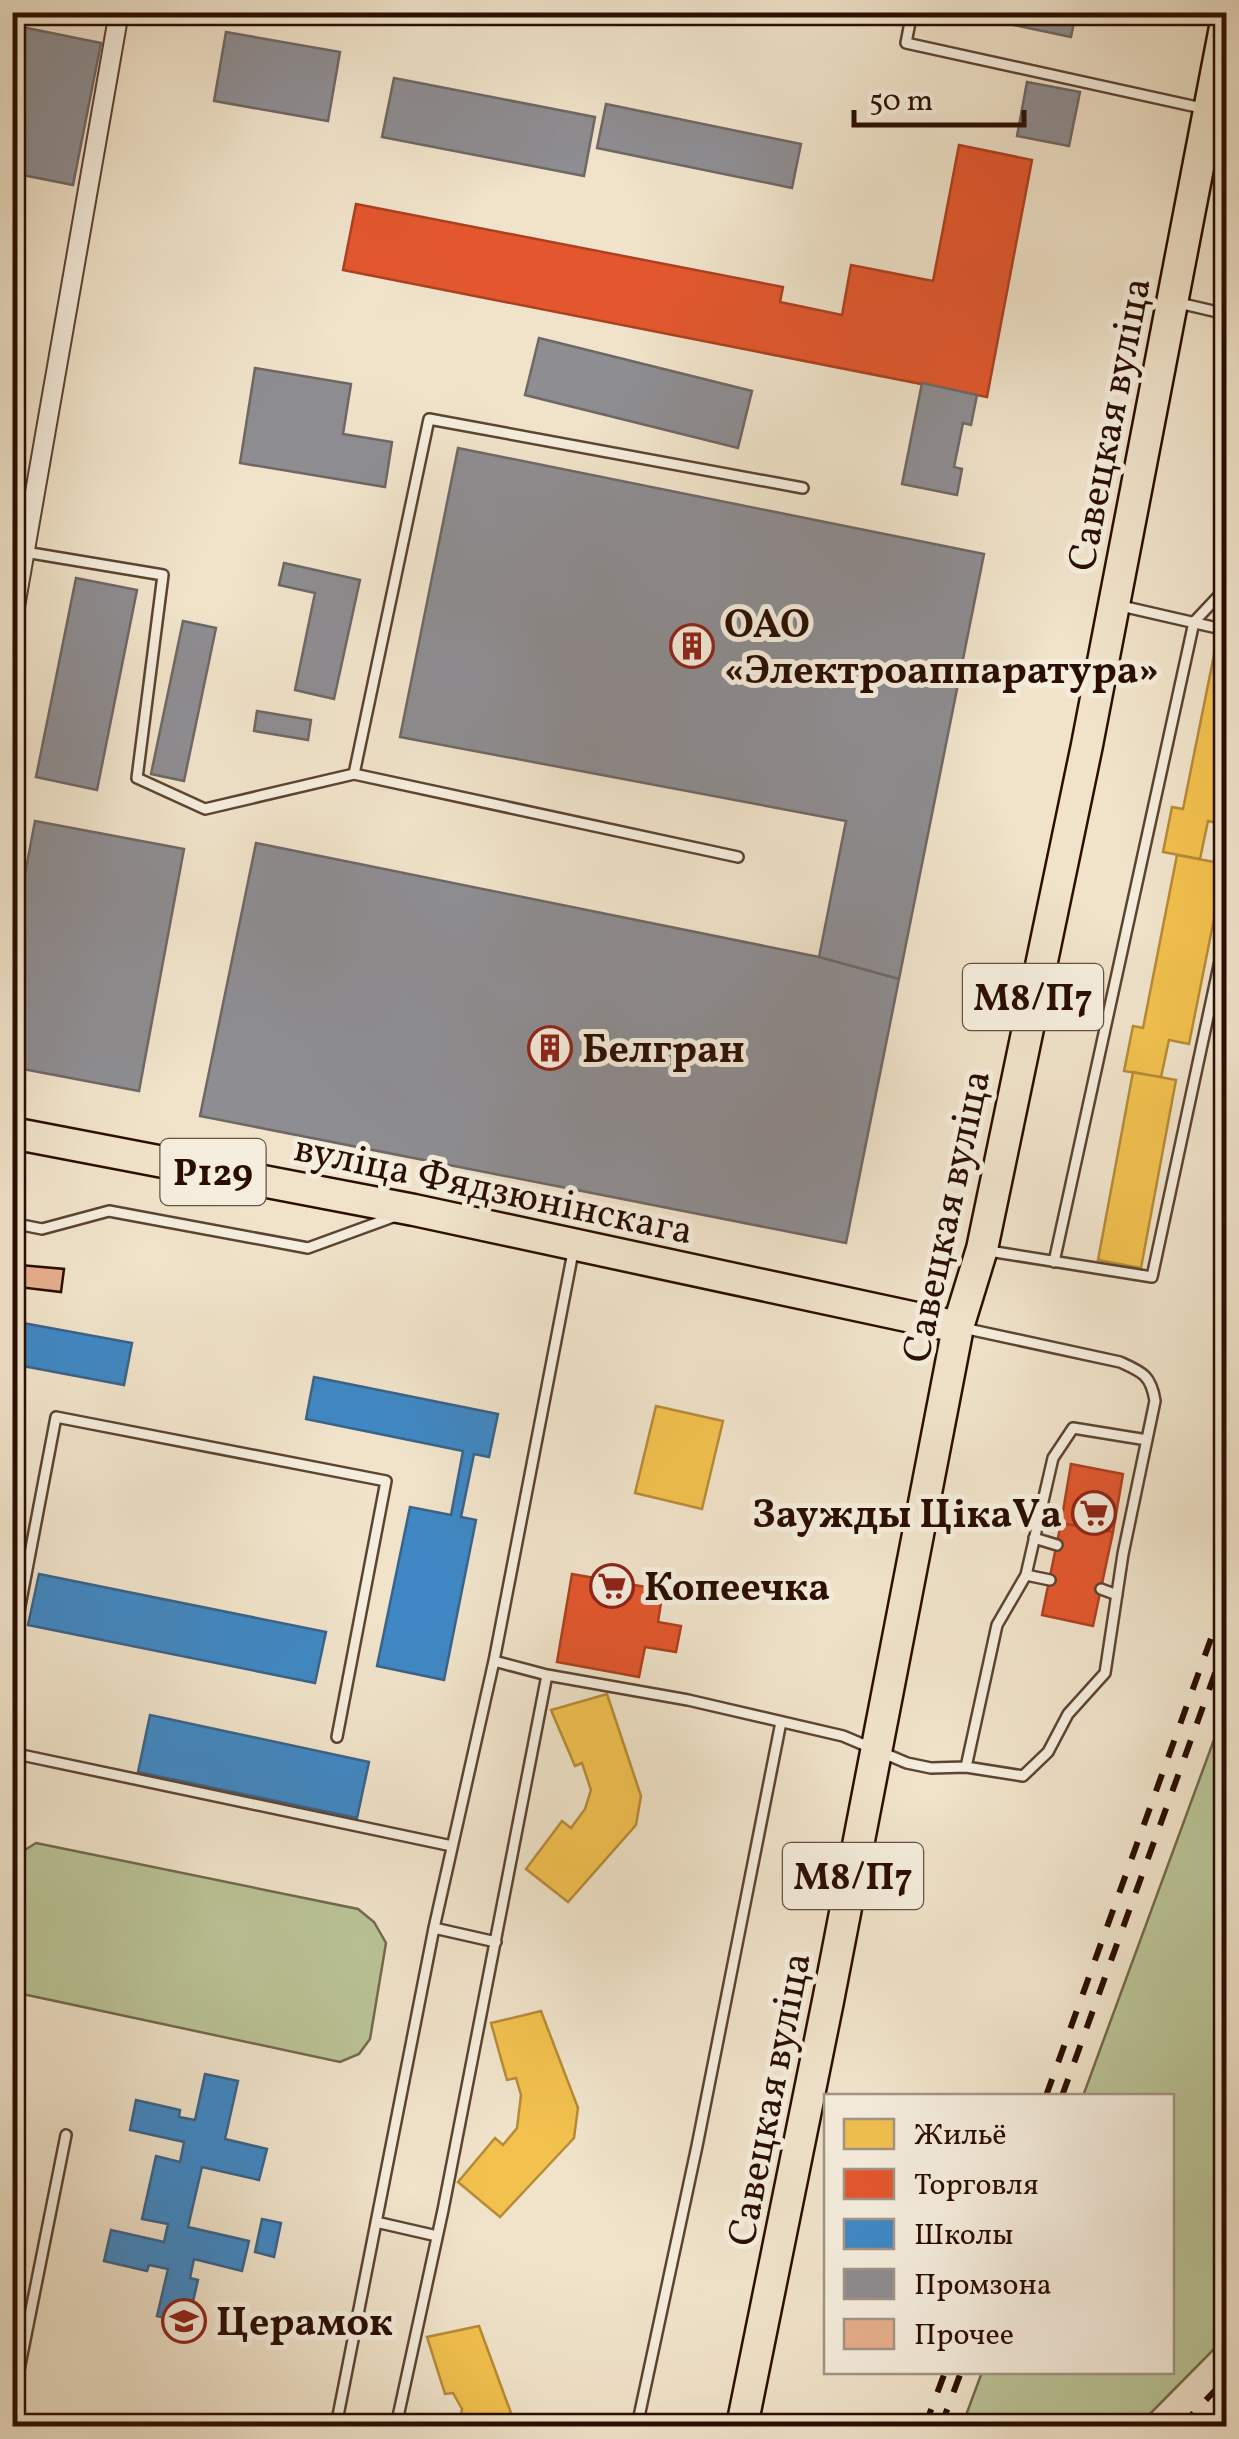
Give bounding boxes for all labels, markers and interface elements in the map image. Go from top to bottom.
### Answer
scale bar [854,65,1024,127]
text: 50 m [869,81,933,123]
street label: Савецкая вуліца [1056,273,1168,576]
place label: ОАО «Электроаппаратура» [724,599,1159,701]
building icon: ОАО «Электроаппаратура» [669,623,715,669]
road number: М8/П7 [963,964,1103,1030]
place label: Белгран [582,1024,745,1080]
building icon: Белгран [527,1025,573,1071]
street label: Савецкая вуліца [891,1065,1007,1368]
street label: вуліца Фядзюнінскага [289,1122,698,1262]
road number: Р129 [160,1139,266,1205]
place label: Заужды ЦікаVа [752,1489,1062,1545]
supermarket icon: Заужды ЦікаVа [1071,1490,1117,1536]
place label: Копеечка [644,1562,830,1618]
supermarket icon: Копеечка [589,1563,635,1609]
road number: М8/П7 [783,1843,923,1909]
street label: Савецкая вуліца [716,1948,828,2251]
legend [824,2094,1174,2374]
text: Жильё [914,2115,1007,2157]
text: Торговля [914,2165,1039,2207]
text: Школы [914,2215,1013,2257]
text: Промзона [914,2265,1052,2307]
place label: Церамок [216,2297,393,2353]
school or university icon: Церамок [161,2298,207,2344]
text: Прочее [914,2315,1014,2357]

